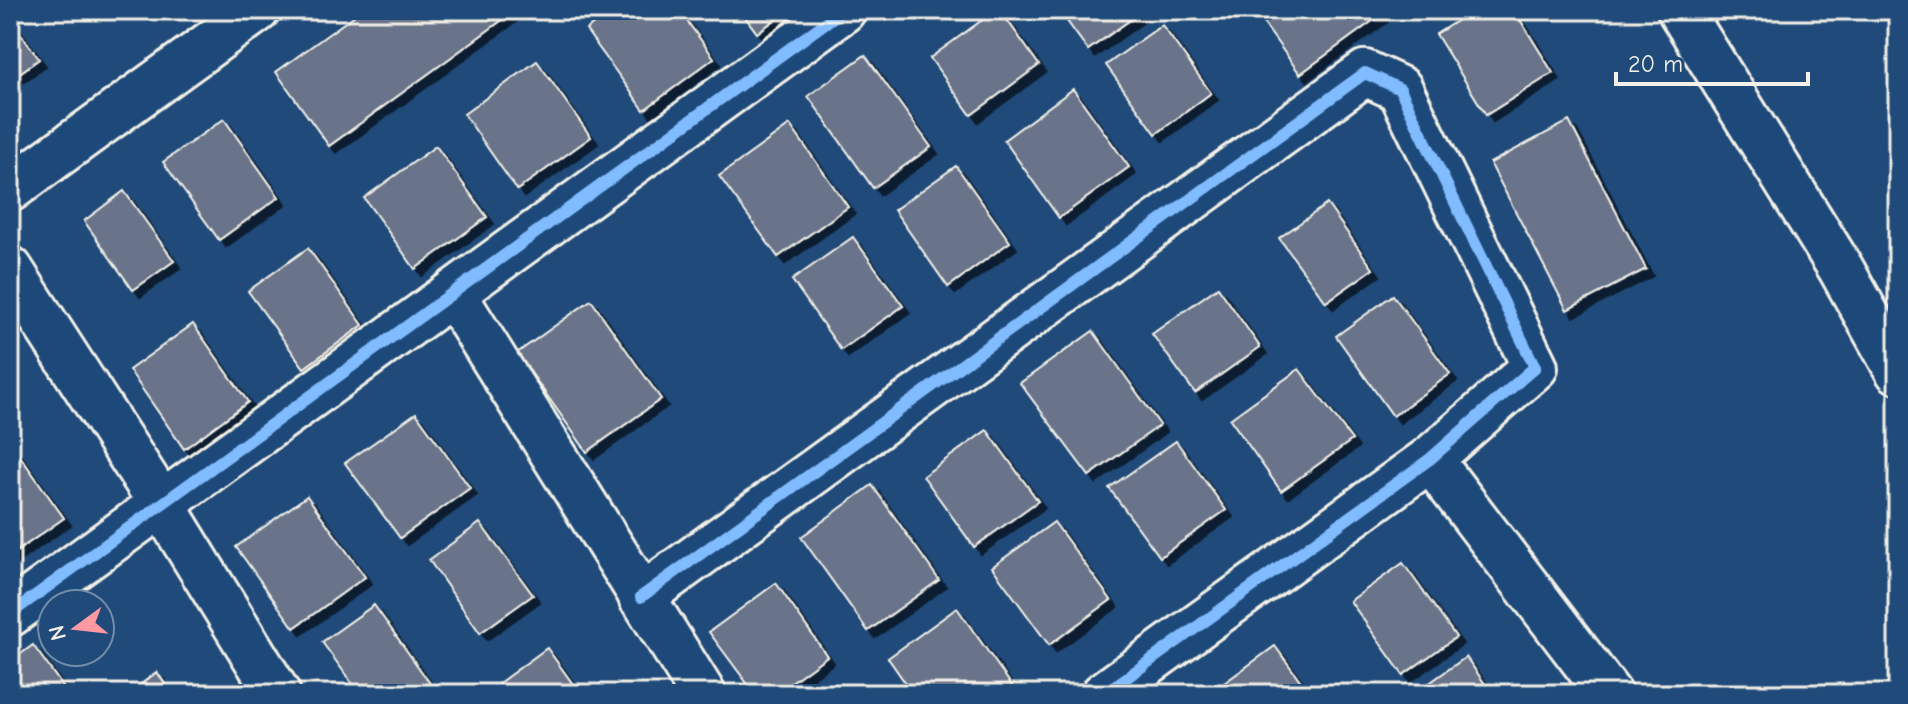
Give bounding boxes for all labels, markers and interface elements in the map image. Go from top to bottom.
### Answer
scale bar [1616,36,1808,86]
text: 20 m [1628,50,1683,78]
north arrow [36,588,116,668]
text: N [43,623,72,643]

